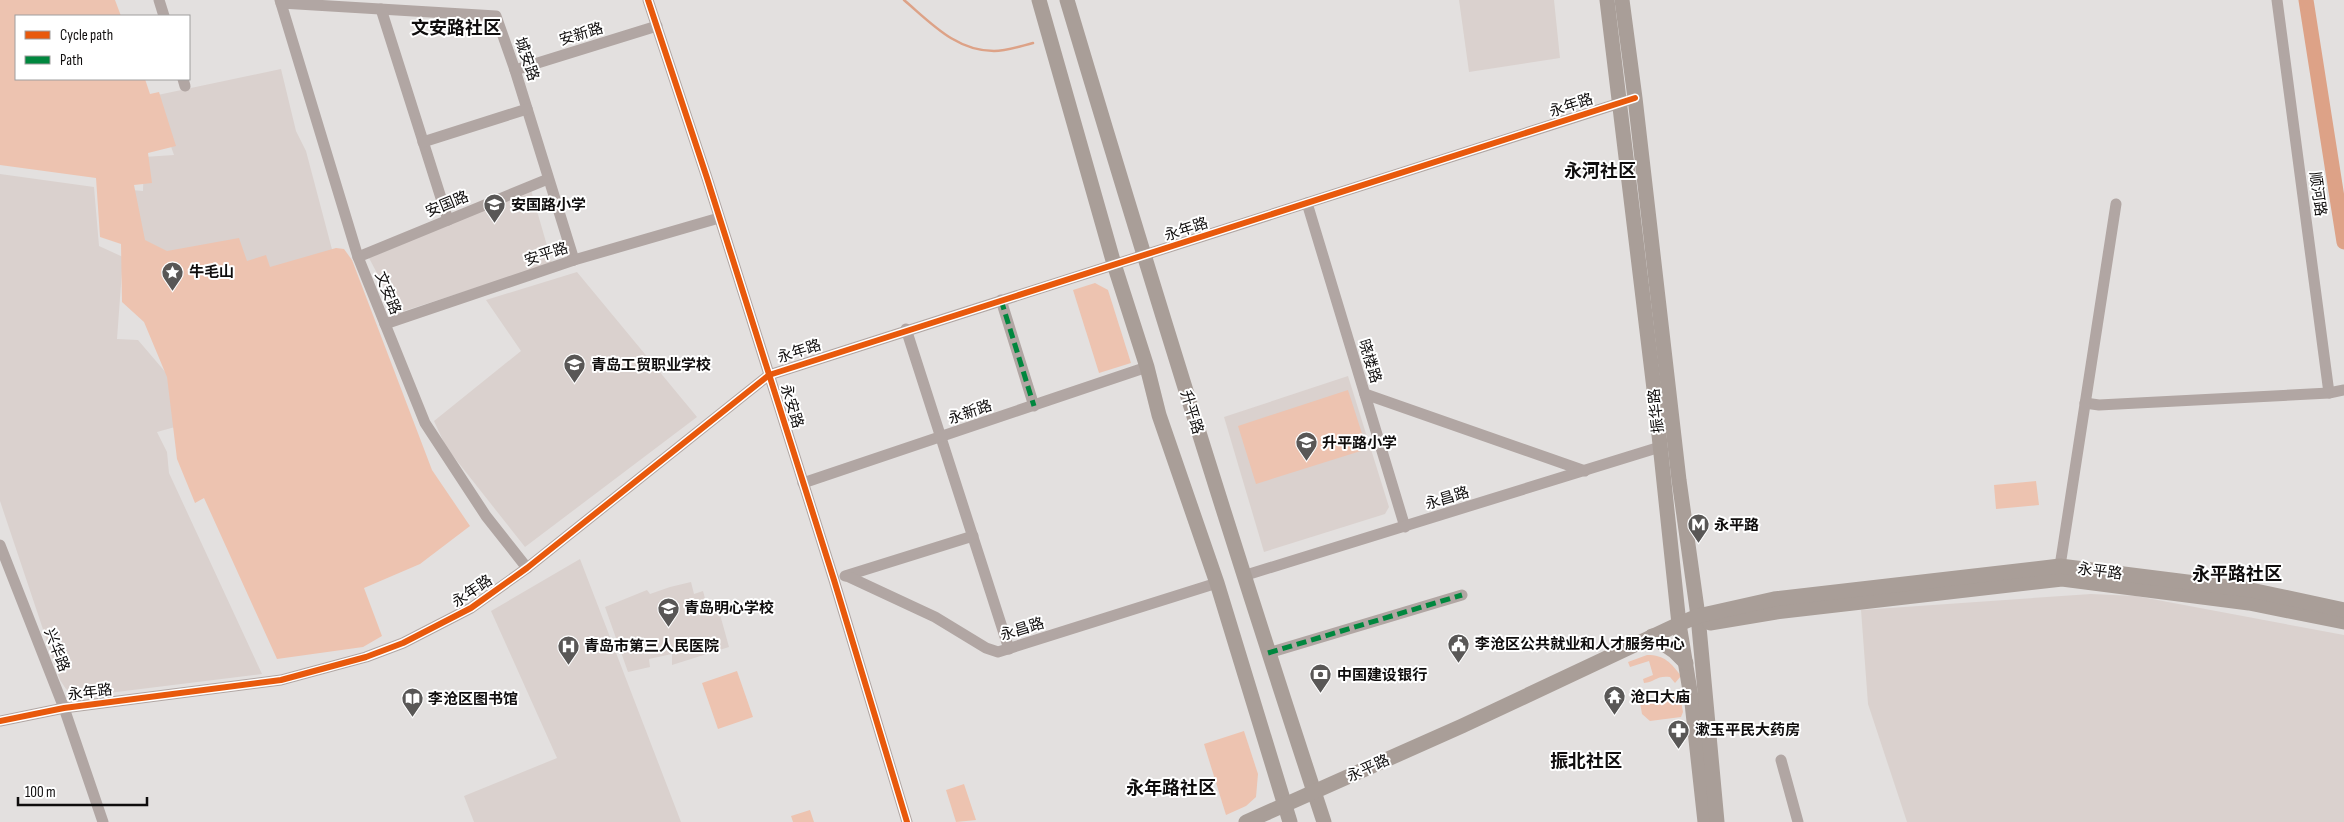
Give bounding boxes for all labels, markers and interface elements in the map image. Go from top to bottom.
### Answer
legend [15,15,190,80]
district label: 文安路社区 [411,18,501,39]
street label: 安新路 [557,19,605,50]
text: Cycle path [60,26,113,45]
street label: 城安路 [510,35,543,84]
text: Path [60,51,83,70]
street label: 永年路 [1547,89,1595,121]
district label: 永河社区 [1564,161,1636,182]
street label: 顺河路 [2305,170,2330,218]
street label: 安国路 [423,187,472,222]
school or university icon: 安国路小学 [483,193,507,224]
place label: 安国路小学 [511,196,586,215]
street label: 永年路 [1162,213,1210,245]
street label: 安平路 [522,238,570,270]
place icon: 牛毛山 [161,260,185,291]
place label: 牛毛山 [189,263,234,282]
street label: 文安路 [370,269,405,318]
street label: 永年路 [775,335,823,367]
street label: 晓楼路 [1354,337,1385,385]
school or university icon: 青岛工贸职业学校 [563,353,587,384]
place label: 青岛工贸职业学校 [591,356,711,375]
street label: 永安路 [776,382,807,430]
street label: 升平路 [1176,388,1207,436]
street label: 振华路 [1645,388,1668,434]
street label: 永新路 [946,396,995,429]
school or university icon: 升平路小学 [1294,431,1318,462]
place label: 升平路小学 [1322,434,1397,453]
street label: 永昌路 [1423,483,1471,514]
metro station icon: 永平路 [1686,513,1710,544]
place label: 永平路 [1714,516,1759,535]
street label: 永平路 [2076,559,2123,584]
district label: 永平路社区 [2192,564,2282,585]
street label: 永年路 [448,571,496,612]
school or university icon: 青岛明心学校 [656,596,680,627]
place label: 青岛明心学校 [684,599,774,618]
street label: 永昌路 [998,614,1046,645]
street label: 兴华路 [40,626,73,675]
public building icon: 李沧区公共就业和人才服务中心 [1447,632,1471,663]
hospital icon: 青岛市第三人民医院 [556,634,580,665]
place label: 李沧区公共就业和人才服务中心 [1475,635,1685,654]
place label: 青岛市第三人民医院 [584,637,719,656]
bank icon: 中国建设银行 [1309,663,1333,694]
place label: 中国建设银行 [1337,666,1427,685]
street label: 永年路 [67,680,114,705]
temple icon: 沧口大庙 [1602,685,1626,716]
library icon: 李沧区图书馆 [400,687,424,718]
place label: 沧口大庙 [1630,688,1690,707]
place label: 李沧区图书馆 [428,690,518,709]
pharmacy icon: 漱玉平民大药房 [1667,718,1691,749]
place label: 漱玉平民大药房 [1695,721,1800,740]
street label: 永平路 [1344,751,1393,786]
district label: 振北社区 [1550,751,1622,772]
scale bar [18,774,146,806]
district label: 永年路社区 [1126,778,1216,799]
text: 100 m [25,783,56,802]

